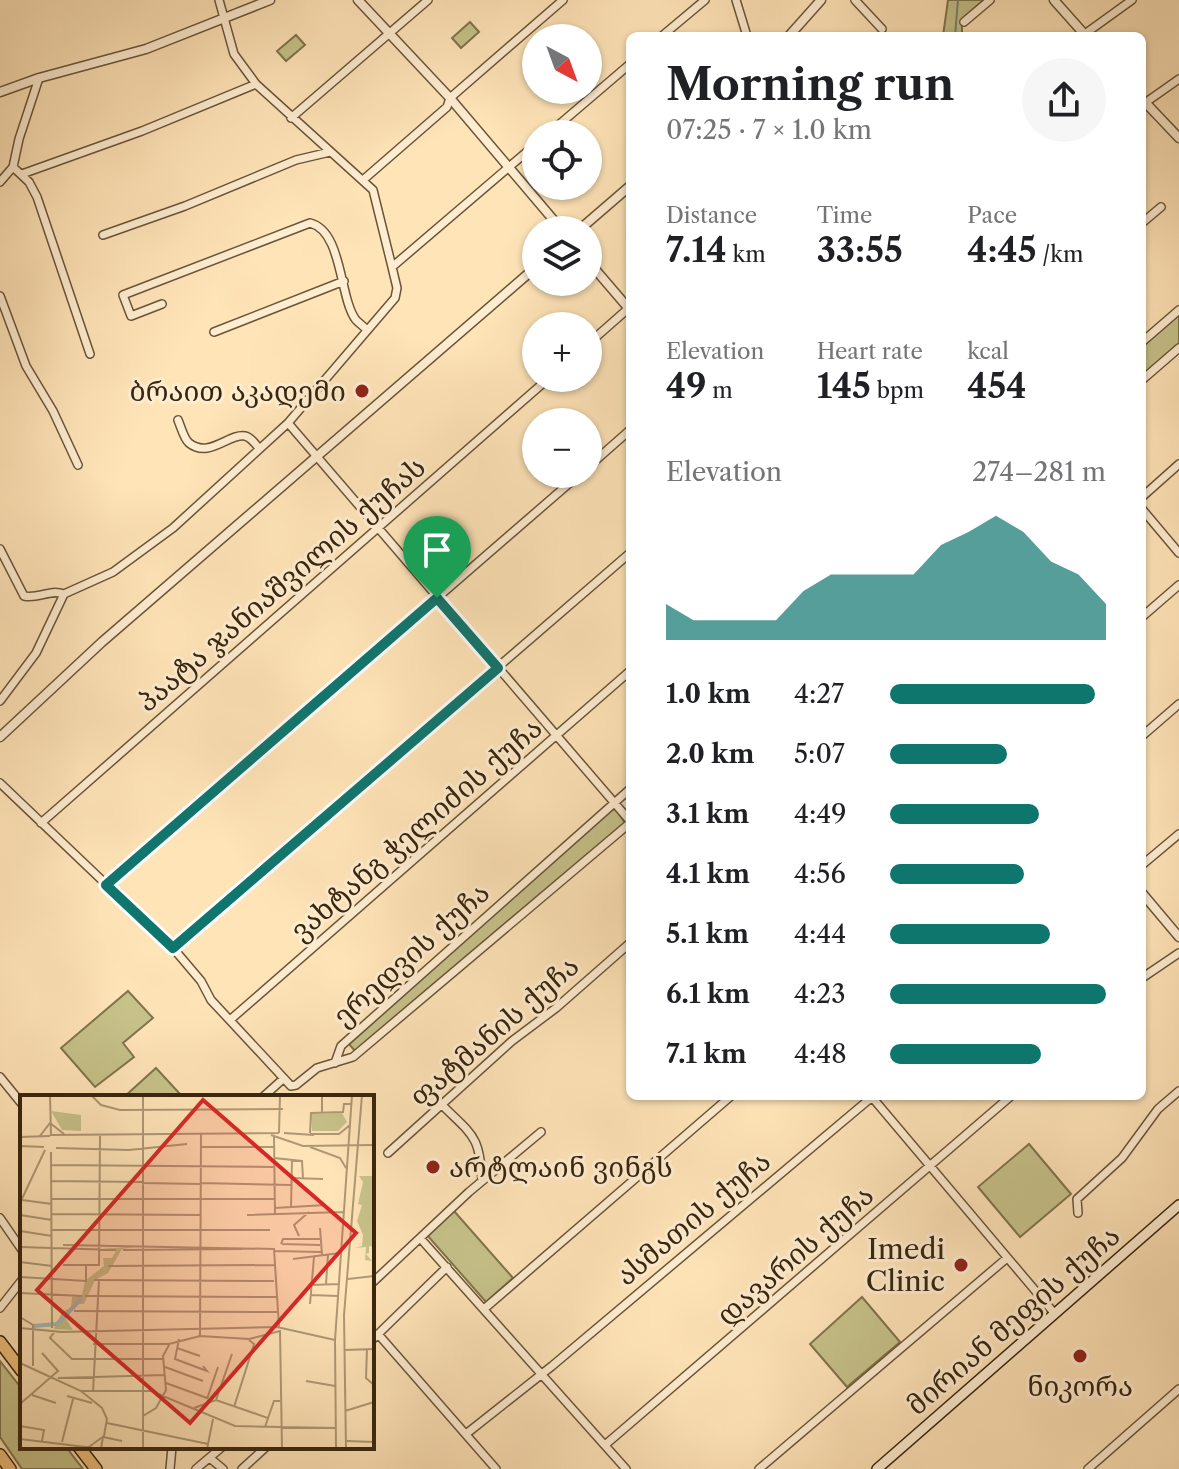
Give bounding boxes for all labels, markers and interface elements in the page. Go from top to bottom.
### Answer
north arrow [522,24,602,104]
map controls [522,24,602,488]
text: Morning run [666,57,955,111]
button: share [1022,58,1106,142]
text: 07:25 · 7 × 1.0 km [666,114,872,146]
button: locate [522,120,602,200]
text: Distance [666,202,757,229]
text: Time [817,202,872,229]
text: Pace [967,202,1017,229]
button: layers [522,216,602,296]
text: 7.14 [666,229,727,271]
text: 33:55 [817,229,903,271]
text: 4:45 [967,229,1036,271]
text: km [727,241,766,268]
text: /km [1036,241,1084,268]
button: + [522,312,602,392]
text: Elevation [666,338,764,365]
text: Heart rate [817,338,923,365]
text: kcal [967,338,1009,365]
text: 49 [666,365,706,407]
text: 145 [817,365,871,407]
text: 454 [967,365,1026,407]
place label: ბრაით აკადემი [130,374,346,408]
text: m [706,377,733,404]
text: bpm [871,377,924,404]
marker: ბრაით აკადემი [353,382,371,400]
button: − [522,408,602,488]
street label: პაატა ჯანიაშვილის ქუჩას [130,450,432,718]
text: Elevation [666,456,782,488]
text: 274–281 m [972,456,1106,488]
pin [403,516,471,598]
icon: arrive [415,528,459,572]
text: 1.0 km [666,678,751,710]
text: 4:27 [794,678,844,710]
street label: ვახტანგ ჭელიძის ქუჩა [283,710,549,948]
text: 2.0 km [666,738,754,770]
text: 5:07 [794,738,845,770]
text: 3.1 km [666,798,749,830]
text: 4:49 [794,798,847,830]
text: 4.1 km [666,858,750,890]
text: 4:56 [794,858,846,890]
street label: ერედვის ქუჩა [326,875,496,1033]
text: 5.1 km [666,918,749,950]
text: 4:44 [794,918,846,950]
street label: ფატმანის ქუჩა [403,948,585,1114]
text: 6.1 km [666,978,750,1010]
text: 4:23 [794,978,846,1010]
text: 7.1 km [666,1038,747,1070]
text: 4:48 [794,1038,847,1070]
inset map [20,1095,374,1449]
street label: ასმათის ქუჩა [609,1144,777,1292]
place label: არტლაინ ვინგს [449,1150,673,1184]
marker: არტლაინ ვინგს [424,1158,442,1176]
street label: დავარის ქუჩა [710,1178,880,1332]
street label: მირიან მეფის ქუჩა [900,1218,1126,1422]
place label: Imedi Clinic [866,1232,945,1298]
marker: Imedi Clinic [952,1256,970,1274]
marker: ნიკორა [1071,1347,1089,1365]
place label: ნიკორა [1027,1369,1133,1403]

